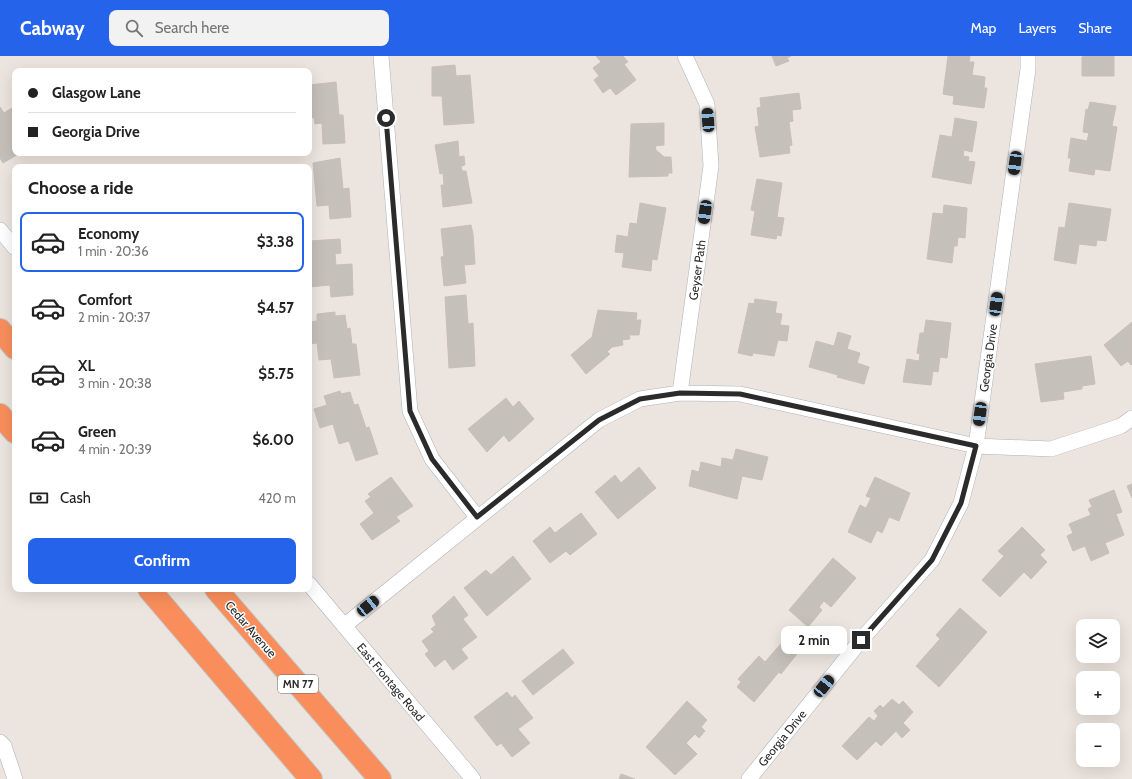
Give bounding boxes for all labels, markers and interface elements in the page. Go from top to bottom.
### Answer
search box [109,10,389,46]
text: Cabway [20,17,85,40]
icon: search [123,17,145,39]
text: Search here [155,19,229,37]
text: Map [971,19,996,37]
text: Layers [1018,19,1056,37]
text: Share [1078,19,1112,37]
text: Glasgow Lane [52,84,141,102]
car [701,108,715,132]
route start [377,109,395,127]
text: Georgia Drive [52,123,140,141]
car [1007,150,1023,176]
text: Choose a ride [28,177,133,199]
car [697,199,713,225]
icon: car [30,224,66,260]
text: Economy [78,225,139,243]
text: $3.38 [257,233,294,251]
street label: Geyser Path [685,239,709,301]
text: 1 min · 20:36 [78,243,149,259]
icon: car [30,290,66,326]
text: Comfort [78,291,132,309]
car [988,291,1004,317]
text: $4.57 [257,299,294,317]
text: 2 min · 20:37 [78,309,150,325]
street label: Georgia Drive [976,323,1000,393]
icon: car [30,356,66,392]
text: XL [78,357,95,375]
text: $5.75 [258,365,294,383]
text: 3 min · 20:38 [78,375,152,391]
car [972,401,988,427]
icon: car [30,422,66,458]
text: Green [78,423,116,441]
text: $6.00 [252,431,294,449]
text: 4 min · 20:39 [78,441,152,457]
icon: cash [28,487,50,509]
text: Cash [60,489,91,507]
text: 420 m [258,490,296,506]
button: Confirm [28,538,296,584]
car [355,594,381,618]
street label: Cedar Avenue [222,598,280,660]
map controls [1076,619,1120,767]
button: layers [1076,619,1120,663]
callout: 2 min [781,626,847,654]
route end [852,631,870,649]
text: 2 min [798,632,830,648]
street label: East Frontage Road [354,640,428,724]
button: + [1076,671,1120,715]
car [812,673,836,699]
road number: MN 77 [278,675,318,693]
street label: Georgia Drive [755,707,809,769]
button: − [1076,723,1120,767]

